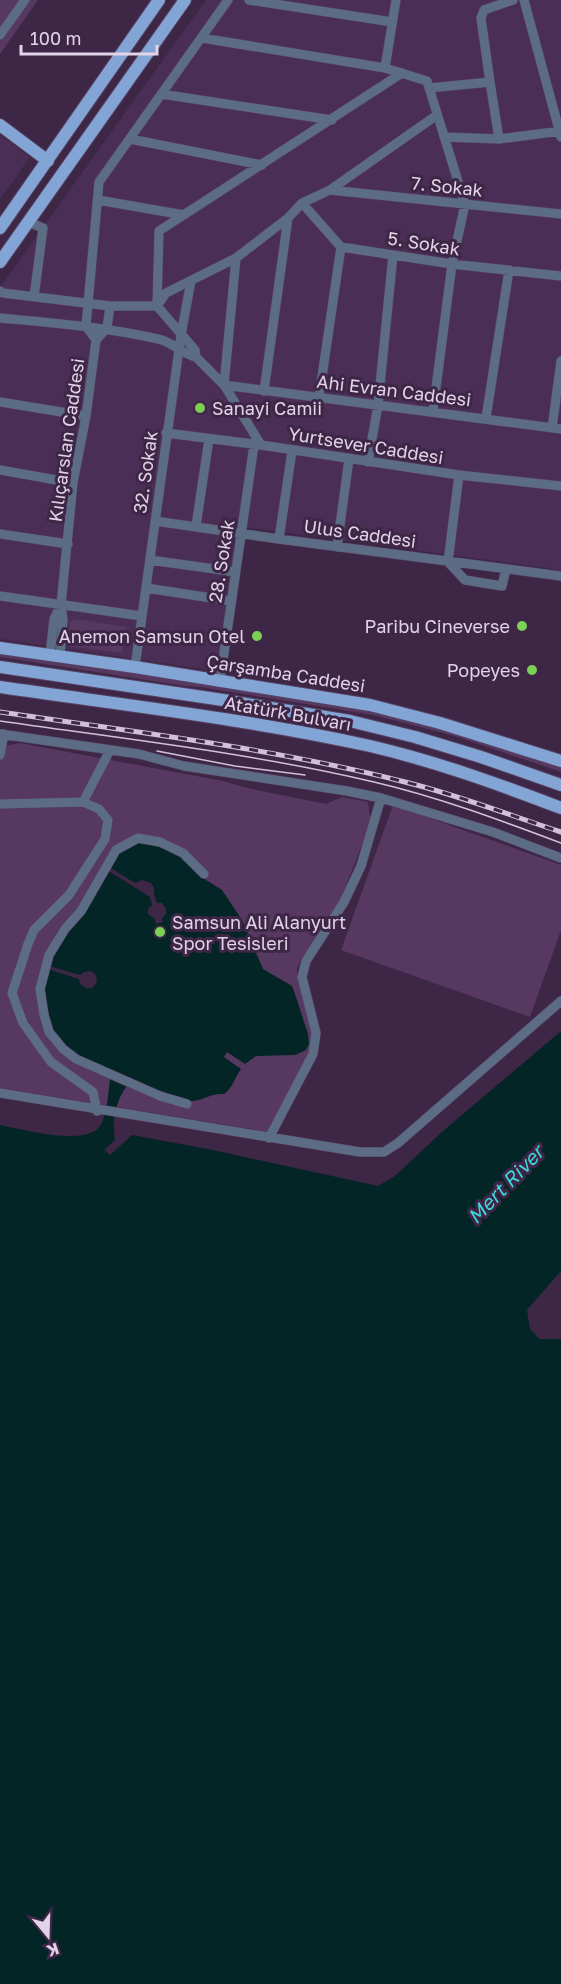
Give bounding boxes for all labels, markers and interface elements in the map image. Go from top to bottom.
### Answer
scale bar [21,18,158,56]
text: 100 m [30,27,81,49]
street label: 7. Sokak [410,171,484,201]
street label: 5. Sokak [386,226,462,260]
street label: Kılıçarslan Caddesi [44,357,88,523]
street label: Ahi Evran Caddesi [316,370,472,410]
place label: Sanayi Camii [212,397,322,419]
marker: Sanayi Camii [193,401,207,415]
street label: Yurtsever Caddesi [287,422,445,468]
street label: 32. Sokak [128,429,162,515]
street label: Ulus Caddesi [302,514,418,552]
street label: 28. Sokak [204,518,238,604]
place label: Paribu Cineverse [365,615,510,637]
marker: Paribu Cineverse [515,619,529,633]
place label: Anemon Samsun Otel [59,625,245,647]
marker: Anemon Samsun Otel [250,629,264,643]
street label: Çarşamba Caddesi [205,650,367,696]
place label: Popeyes [447,659,520,681]
marker: Popeyes [525,663,539,677]
street label: Atatürk Bulvarı [223,691,353,735]
place label: Samsun Ali Alanyurt Spor Tesisleri [172,911,346,954]
marker: Samsun Ali Alanyurt Spor Tesisleri [153,925,167,939]
water label: Mert River [462,1138,550,1228]
north arrow [18,1906,78,1966]
text: K [44,1939,62,1962]

